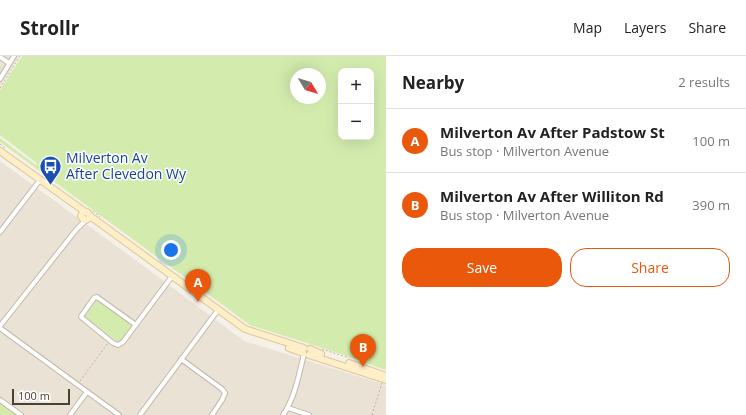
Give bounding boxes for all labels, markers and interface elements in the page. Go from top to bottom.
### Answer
text: Strollr [20,15,79,41]
text: Map [573,18,602,37]
text: Layers [624,18,666,37]
text: Share [688,18,726,37]
north arrow [290,68,326,104]
map controls [338,68,374,140]
button: + [338,68,374,104]
text: Nearby [402,71,464,94]
text: 2 results [678,73,730,91]
button: − [338,104,374,140]
text: Milverton Av After Padstow St [440,122,665,142]
text: A [411,132,419,150]
text: 100 m [692,132,730,150]
text: Bus stop · Milverton Avenue [440,142,609,160]
place label: Milverton Av After Clevedon Wy [66,148,187,183]
bus stop icon: Milverton Av After Clevedon Wy [38,153,64,186]
text: Milverton Av After Williton Rd [440,186,664,206]
text: B [411,196,419,214]
text: 390 m [692,196,730,214]
text: Bus stop · Milverton Avenue [440,206,609,224]
your location [161,240,181,260]
button: Save [402,248,562,287]
button: Share [570,248,730,287]
pin: A [185,269,211,302]
pin: B [350,334,376,367]
scale bar [12,387,70,406]
text: 100 m [18,388,50,403]

